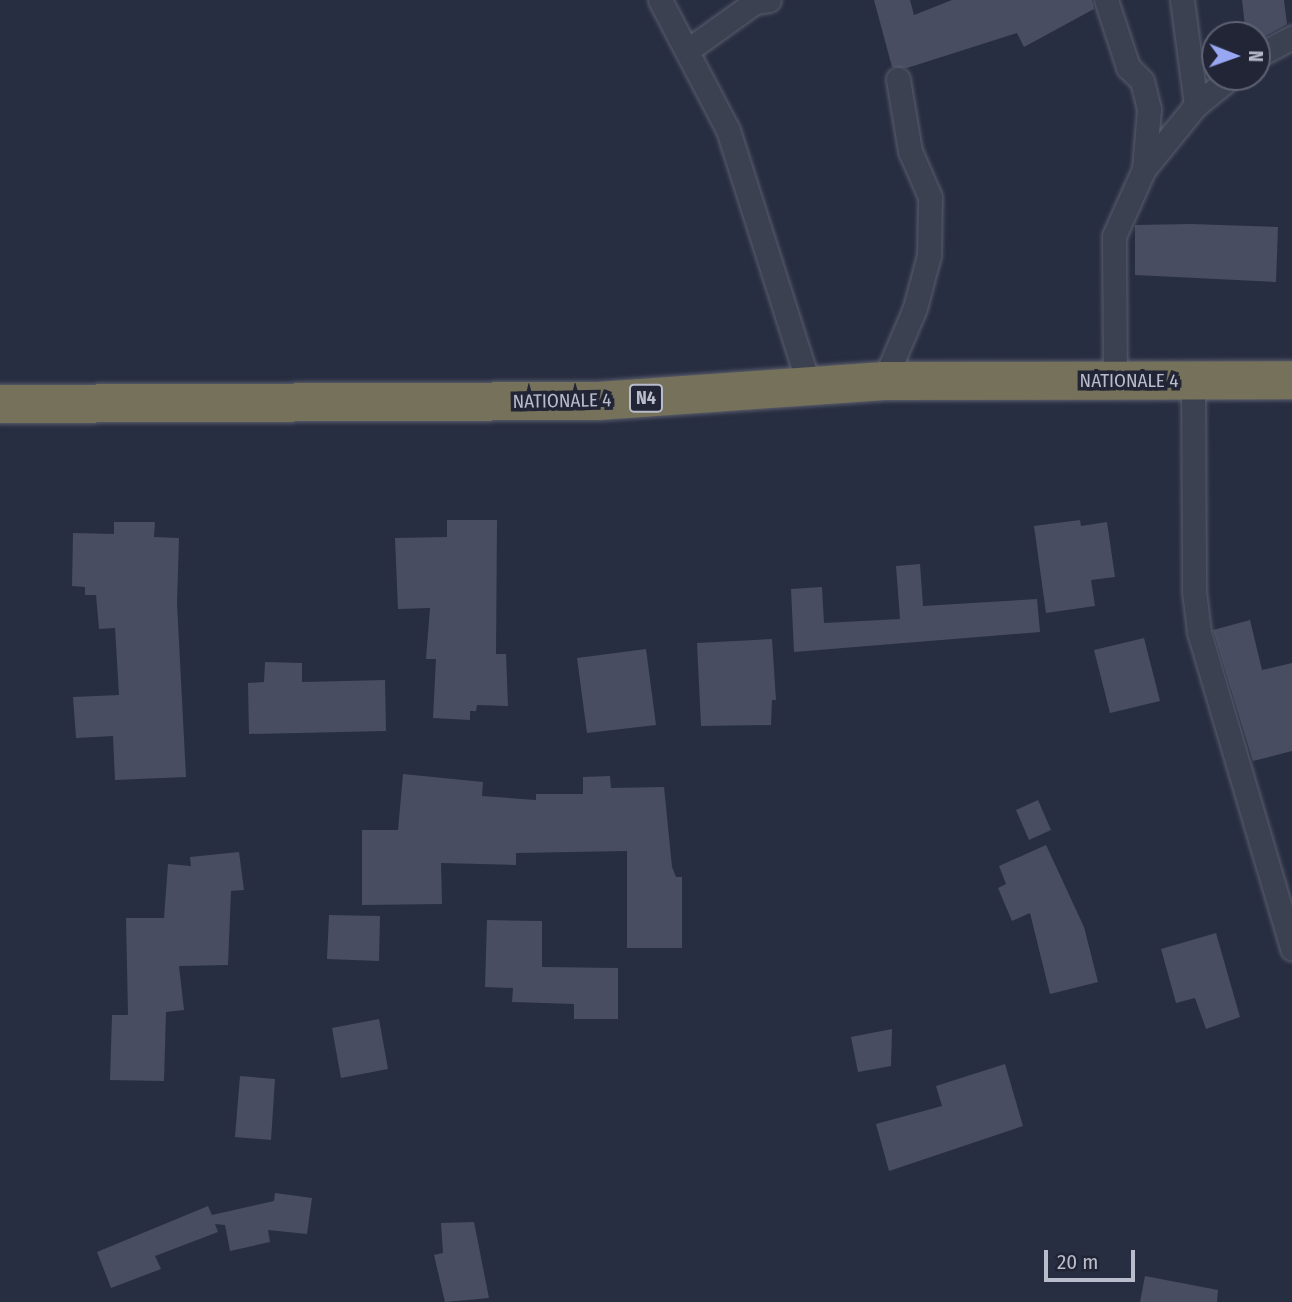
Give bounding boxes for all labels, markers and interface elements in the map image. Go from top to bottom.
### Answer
north arrow [1201,21,1271,91]
text: N [1244,50,1267,62]
street label: NATIONALE 4 [1080,370,1178,392]
road number: N4 [628,384,664,412]
street label: NATIONALE 4 [512,389,612,413]
scale bar [1047,1236,1138,1280]
text: 20 m [1057,1249,1098,1275]

